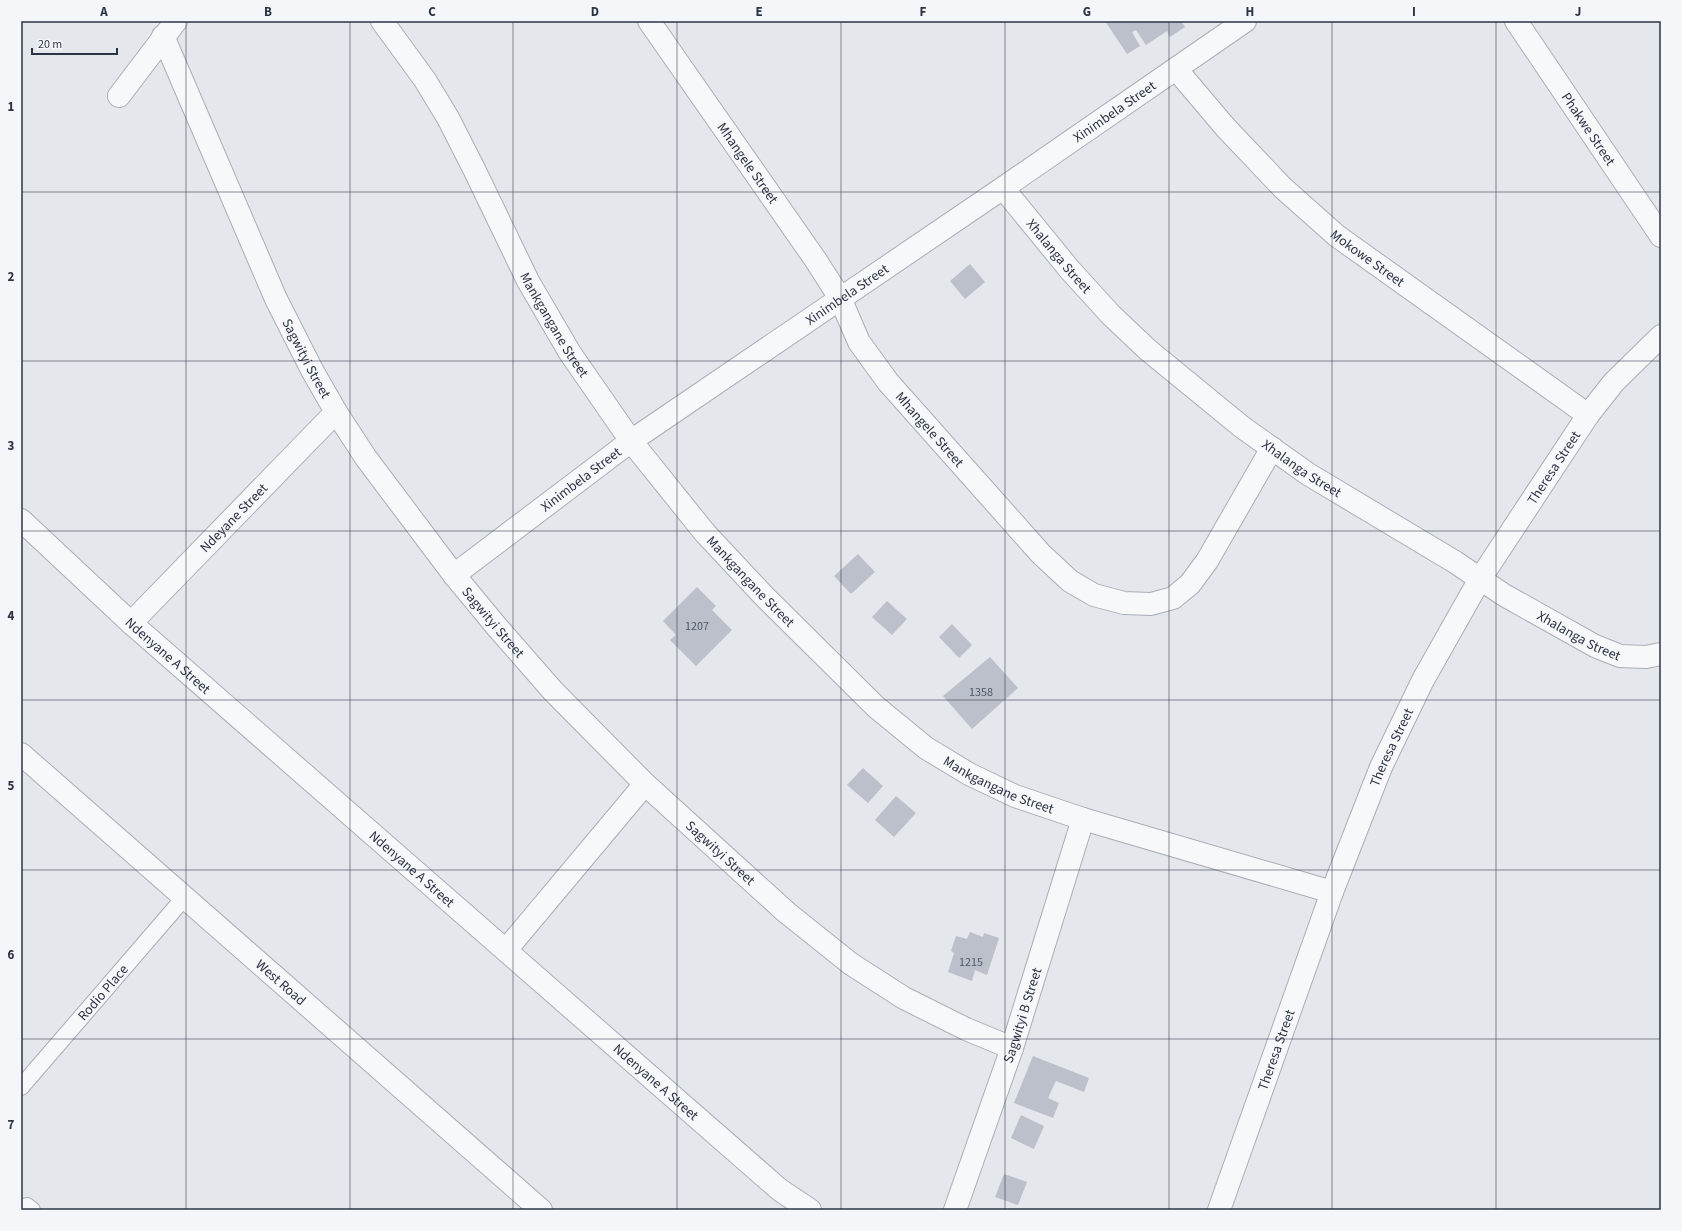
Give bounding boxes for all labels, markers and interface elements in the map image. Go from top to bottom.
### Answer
text: A [99,3,108,21]
text: B [264,3,272,21]
text: C [428,3,436,21]
text: D [591,3,599,21]
text: E [755,3,763,21]
text: F [920,3,927,21]
text: G [1083,3,1091,21]
text: H [1246,3,1254,21]
text: I [1412,3,1416,21]
text: J [1575,3,1581,21]
scale bar [32,30,117,56]
text: 20 m [38,36,62,53]
street label: Xinimbela Street [1069,76,1160,148]
street label: Phakwe Street [1556,89,1620,170]
text: 1 [8,98,15,116]
street label: Mhangele Street [712,119,783,208]
street label: Xhalanga Street [1021,215,1096,298]
street label: Mokowe Street [1325,225,1408,292]
street label: Xinimbela Street [802,259,893,330]
text: 2 [8,268,15,286]
street label: Mankgangane Street [514,269,593,382]
street label: Sagwityi Street [277,315,335,403]
street label: Mhangele Street [890,388,968,472]
street label: Theresa Street [1523,427,1586,509]
street label: Xhalanga Street [1257,435,1345,503]
text: 3 [8,437,15,455]
street label: Xinimbela Street [537,443,626,517]
street label: Ndeyane Street [196,479,273,557]
street label: Mankgangane Street [701,532,799,632]
street label: Sagwityi Street [457,583,529,663]
street label: Xhalanga Street [1533,606,1624,666]
text: 4 [8,607,15,625]
street label: Ndenyane A Street [120,613,215,699]
house number: 1207 [685,618,709,635]
house number: 1358 [969,684,993,701]
street label: Theresa Street [1365,705,1419,790]
street label: Mankgangane Street [939,752,1056,819]
text: 5 [8,777,15,795]
street label: Sagwityi Street [681,816,759,890]
street label: Ndenyane A Street [364,826,459,913]
text: 6 [8,946,15,964]
house number: 1215 [959,954,983,971]
street label: West Road [251,955,310,1011]
street label: Rodio Place [73,960,133,1026]
street label: Sagwityi B Street [998,965,1047,1066]
street label: Theresa Street [1253,1007,1301,1093]
street label: Ndenyane A Street [608,1040,703,1126]
text: 7 [8,1116,15,1134]

